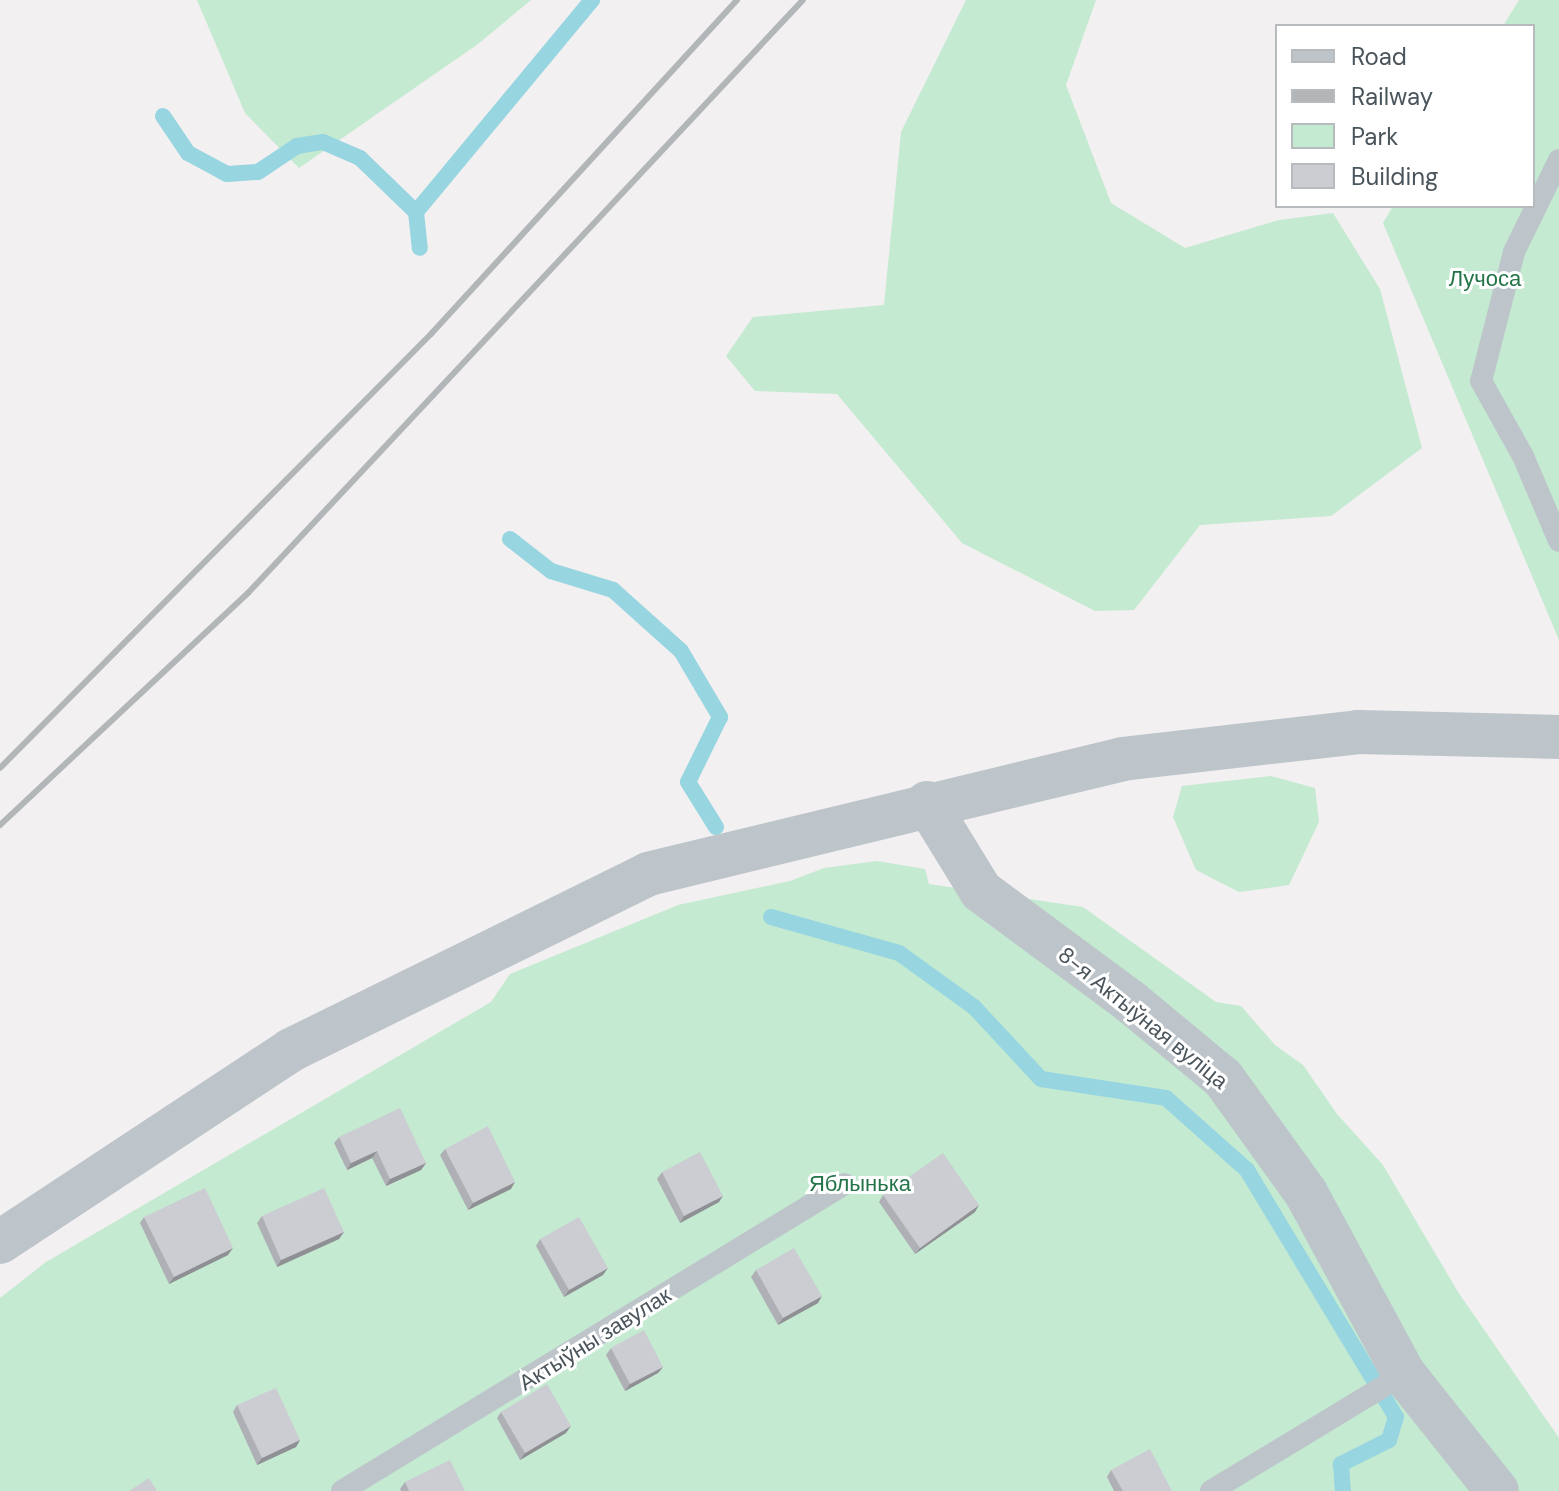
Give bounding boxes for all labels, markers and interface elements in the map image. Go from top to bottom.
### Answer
legend [1275,24,1535,208]
text: Road [1351,41,1407,72]
text: Railway [1351,81,1433,112]
text: Park [1351,121,1398,152]
text: Building [1351,161,1438,192]
park label: Лучоса [1449,266,1521,292]
street label: 8-я Актыўная вуліца [1053,941,1233,1095]
park label: Яблынька [809,1171,911,1197]
street label: Актыўны завулак [514,1282,676,1396]

